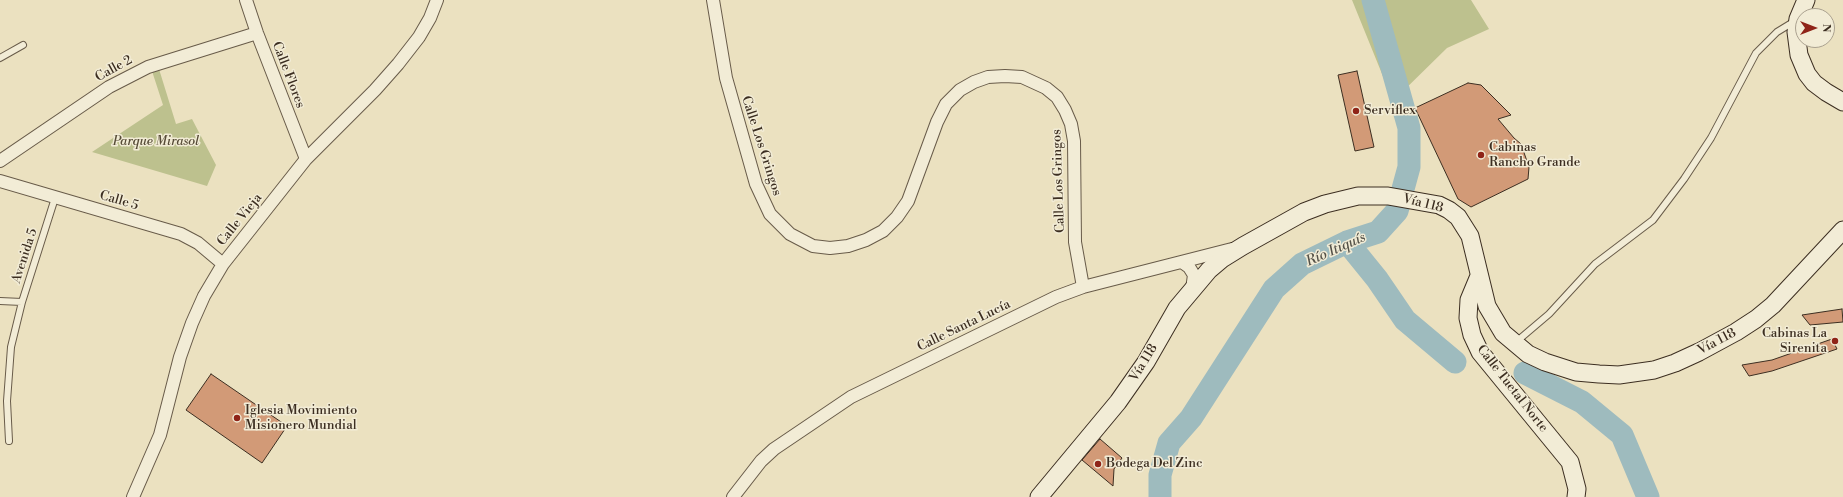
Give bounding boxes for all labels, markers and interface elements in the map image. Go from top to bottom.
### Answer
north arrow [1795,8,1835,48]
text: N [1819,24,1833,32]
street label: Calle Flores [268,40,308,110]
street label: Calle 2 [93,53,135,85]
street label: Calle Los Gringos [738,94,784,198]
place label: Serviflex [1364,103,1416,119]
marker: Serviflex [1351,106,1361,116]
street label: Calle Los Gringos [1049,129,1069,233]
park label: Parque Mirasol [113,134,199,150]
place label: Cabinas Rancho Grande [1489,140,1580,171]
marker: Cabinas Rancho Grande [1476,150,1486,160]
street label: Calle 5 [98,188,140,214]
street label: Calle Vieja [214,191,266,249]
street label: Vía 118 [1401,191,1445,217]
street label: Avenida 5 [9,227,41,285]
water label: Río Itiquís [1304,229,1368,271]
street label: Calle Santa Lucía [915,297,1013,355]
street label: Vía 118 [1695,325,1739,359]
place label: Cabinas La Sirenita [1762,326,1827,357]
marker: Cabinas La Sirenita [1830,336,1840,346]
street label: Vía 118 [1127,341,1161,385]
street label: Calle Tuetal Norte [1473,342,1551,436]
place label: Iglesia Movimiento Misionero Mundial [245,403,357,434]
marker: Iglesia Movimiento Misionero Mundial [232,413,242,423]
place label: Bodega Del Zinc [1106,456,1203,472]
marker: Bodega Del Zinc [1093,459,1103,469]

